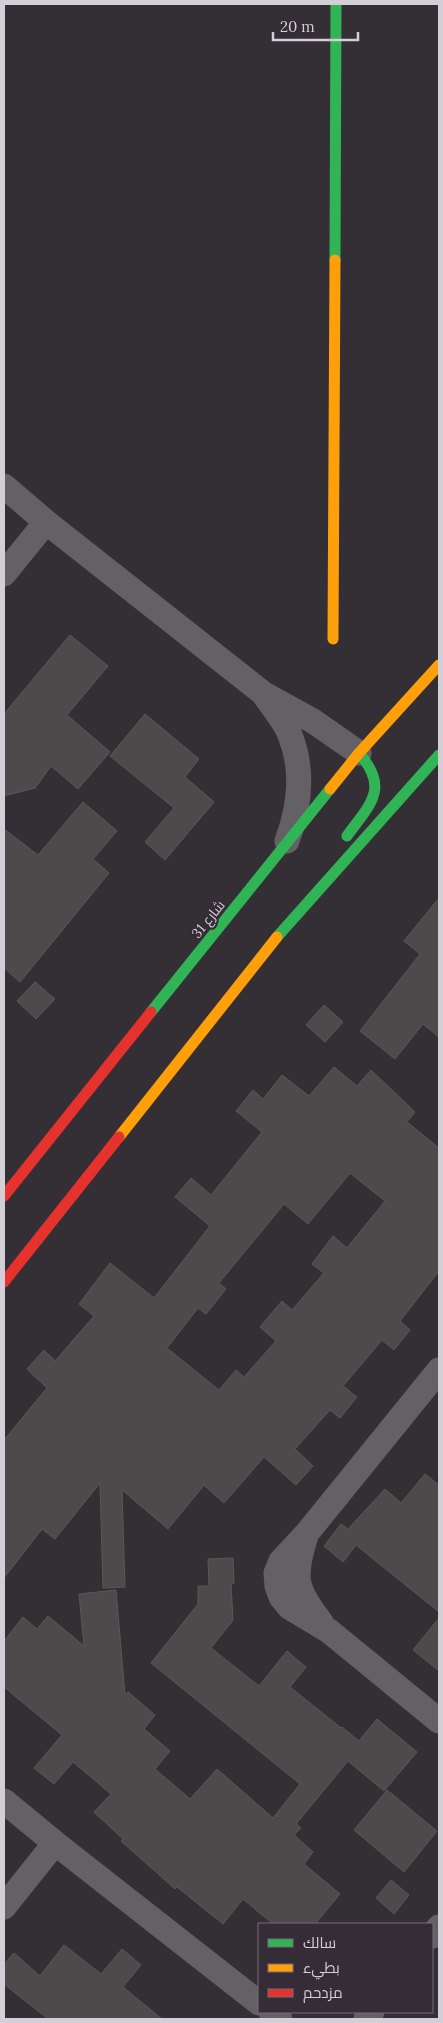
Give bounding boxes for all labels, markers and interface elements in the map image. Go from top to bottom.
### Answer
scale bar [273,10,358,42]
text: 20 m [280,17,315,36]
street label: شارع 31 [187,896,229,942]
legend [258,1923,433,2013]
text: سالك [303,1933,336,1952]
text: بطيء [303,1958,340,1980]
text: مزدحم [303,1983,343,2003]

